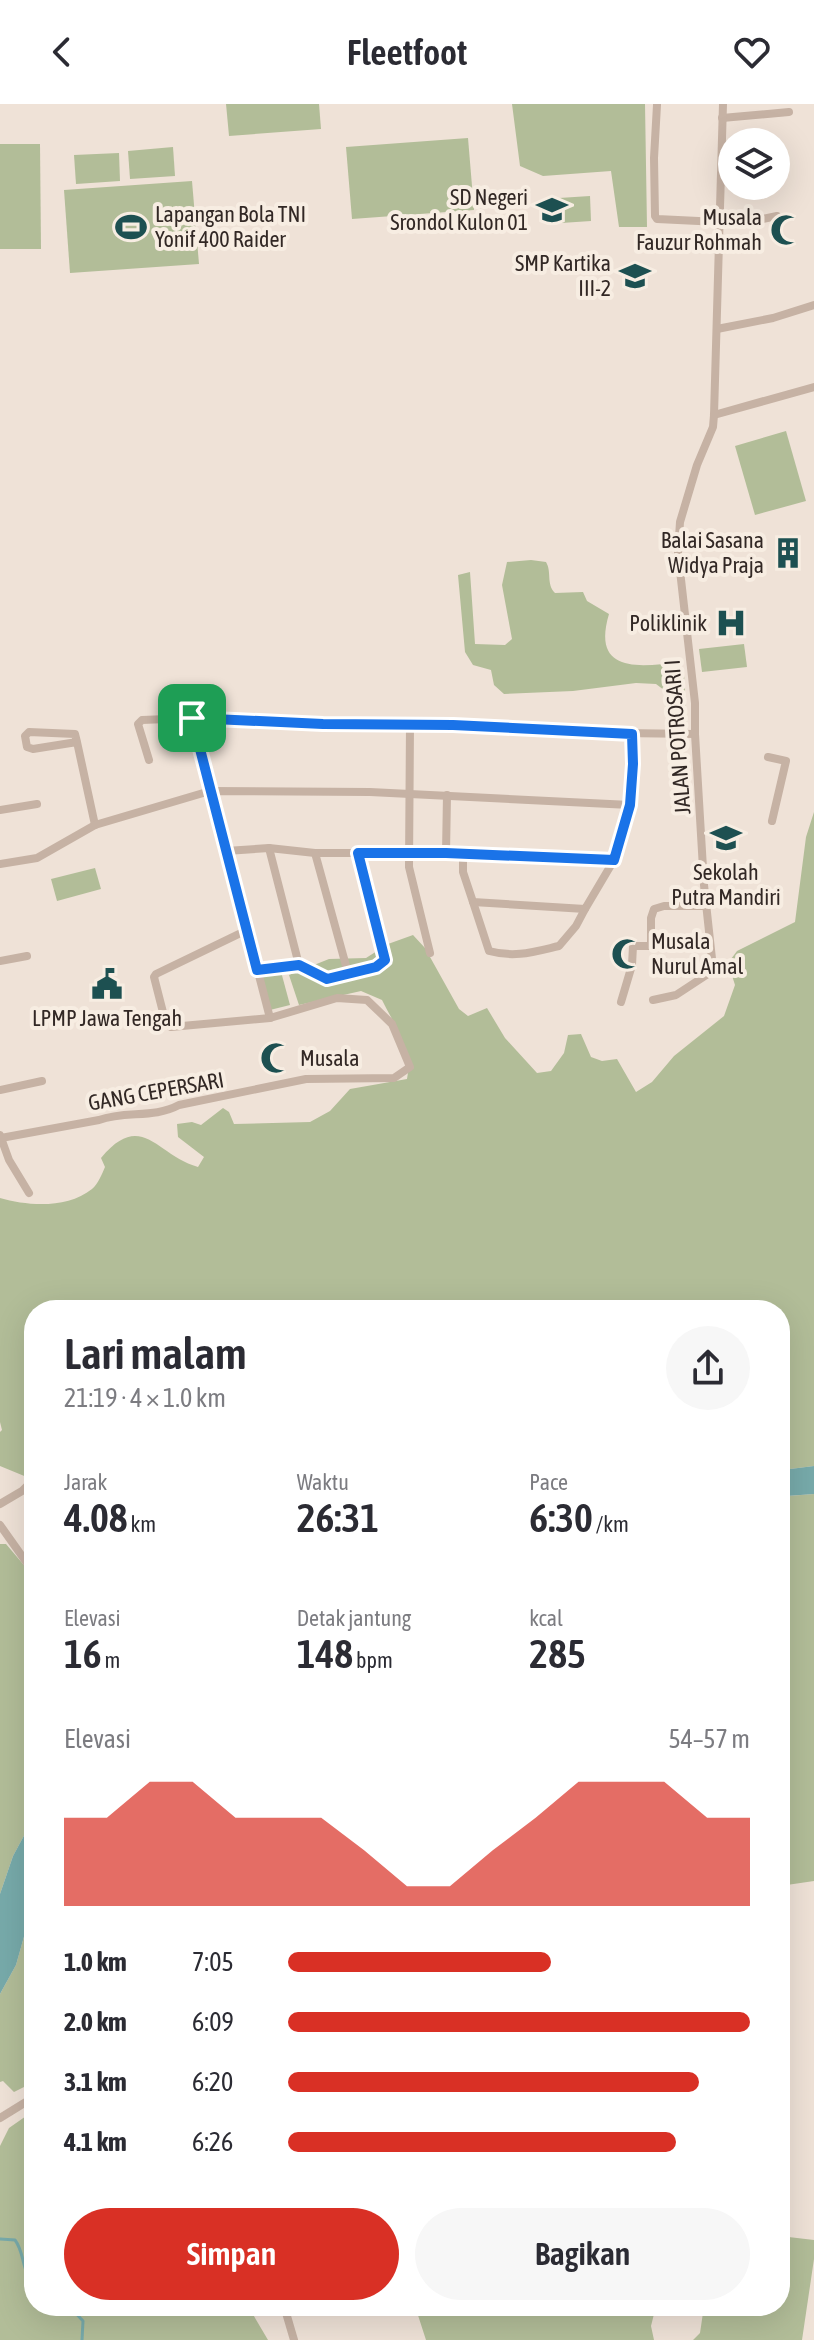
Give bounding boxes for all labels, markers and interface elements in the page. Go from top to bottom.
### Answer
icon: back [40,30,84,74]
icon: heart [730,30,774,74]
text: Fleetfoot [347,31,467,73]
map controls [718,128,790,200]
button: layers [718,128,790,200]
place label: SD Negeri Srondol Kulon 01 [390,184,528,235]
school or university icon: SD Negeri Srondol Kulon 01 [535,193,569,227]
place label: Lapangan Bola TNI Yonif 400 Raider [155,201,306,252]
place label: Musala Fauzur Rohmah [636,204,762,255]
sports icon: Lapangan Bola TNI Yonif 400 Raider [114,210,148,244]
mosque icon: Musala Fauzur Rohmah [769,213,803,247]
place label: SMP Kartika III-2 [515,250,611,301]
school or university icon: SMP Kartika III-2 [618,259,652,293]
place label: Balai Sasana Widya Praja [661,527,764,578]
building icon: Balai Sasana Widya Praja [771,536,805,570]
hospital icon: Poliklinik [714,606,748,640]
place label: Poliklinik [629,610,707,636]
street label: JALAN POTROSARI I [659,659,695,815]
pin [158,684,226,752]
icon: arrive [170,696,214,740]
school or university icon: Sekolah Putra Mandiri [709,821,743,855]
place label: Sekolah Putra Mandiri [671,859,781,910]
place label: Musala Nurul Amal [651,928,743,979]
mosque icon: Musala Nurul Amal [610,937,644,971]
public building icon: LPMP Jawa Tengah [90,967,124,1001]
place label: LPMP Jawa Tengah [32,1005,182,1031]
mosque icon: Musala [259,1041,293,1075]
place label: Musala [300,1045,359,1071]
street label: GANG CEPERSARI [86,1066,226,1116]
button: share [666,1326,750,1410]
text: Lari malam [64,1328,247,1378]
text: 21:19 · 4 × 1.0 km [64,1383,226,1413]
text: Jarak [64,1469,107,1495]
text: Waktu [297,1469,349,1495]
text: Pace [529,1469,568,1495]
text: 4.08 [64,1495,128,1540]
text: 26:31 [297,1495,379,1540]
text: 6:30 [529,1495,593,1540]
text: km [128,1511,156,1537]
text: /km [593,1511,629,1537]
text: Elevasi [64,1605,121,1631]
text: Detak jantung [297,1605,411,1631]
text: kcal [529,1605,563,1631]
text: 16 [64,1631,102,1676]
text: 148 [297,1631,353,1676]
text: 285 [529,1631,586,1676]
text: m [102,1647,120,1673]
text: bpm [353,1647,393,1673]
text: Elevasi [64,1724,131,1754]
text: 54–57 m [668,1724,750,1754]
text: 1.0 km [64,1947,127,1977]
text: 7:05 [192,1947,234,1977]
text: 2.0 km [64,2007,127,2037]
text: 6:09 [192,2007,234,2037]
text: 3.1 km [64,2067,127,2097]
text: 6:20 [192,2067,233,2097]
text: 4.1 km [64,2127,127,2157]
text: 6:26 [192,2127,233,2157]
button: Simpan [64,2208,399,2300]
button: Bagikan [415,2208,750,2300]

